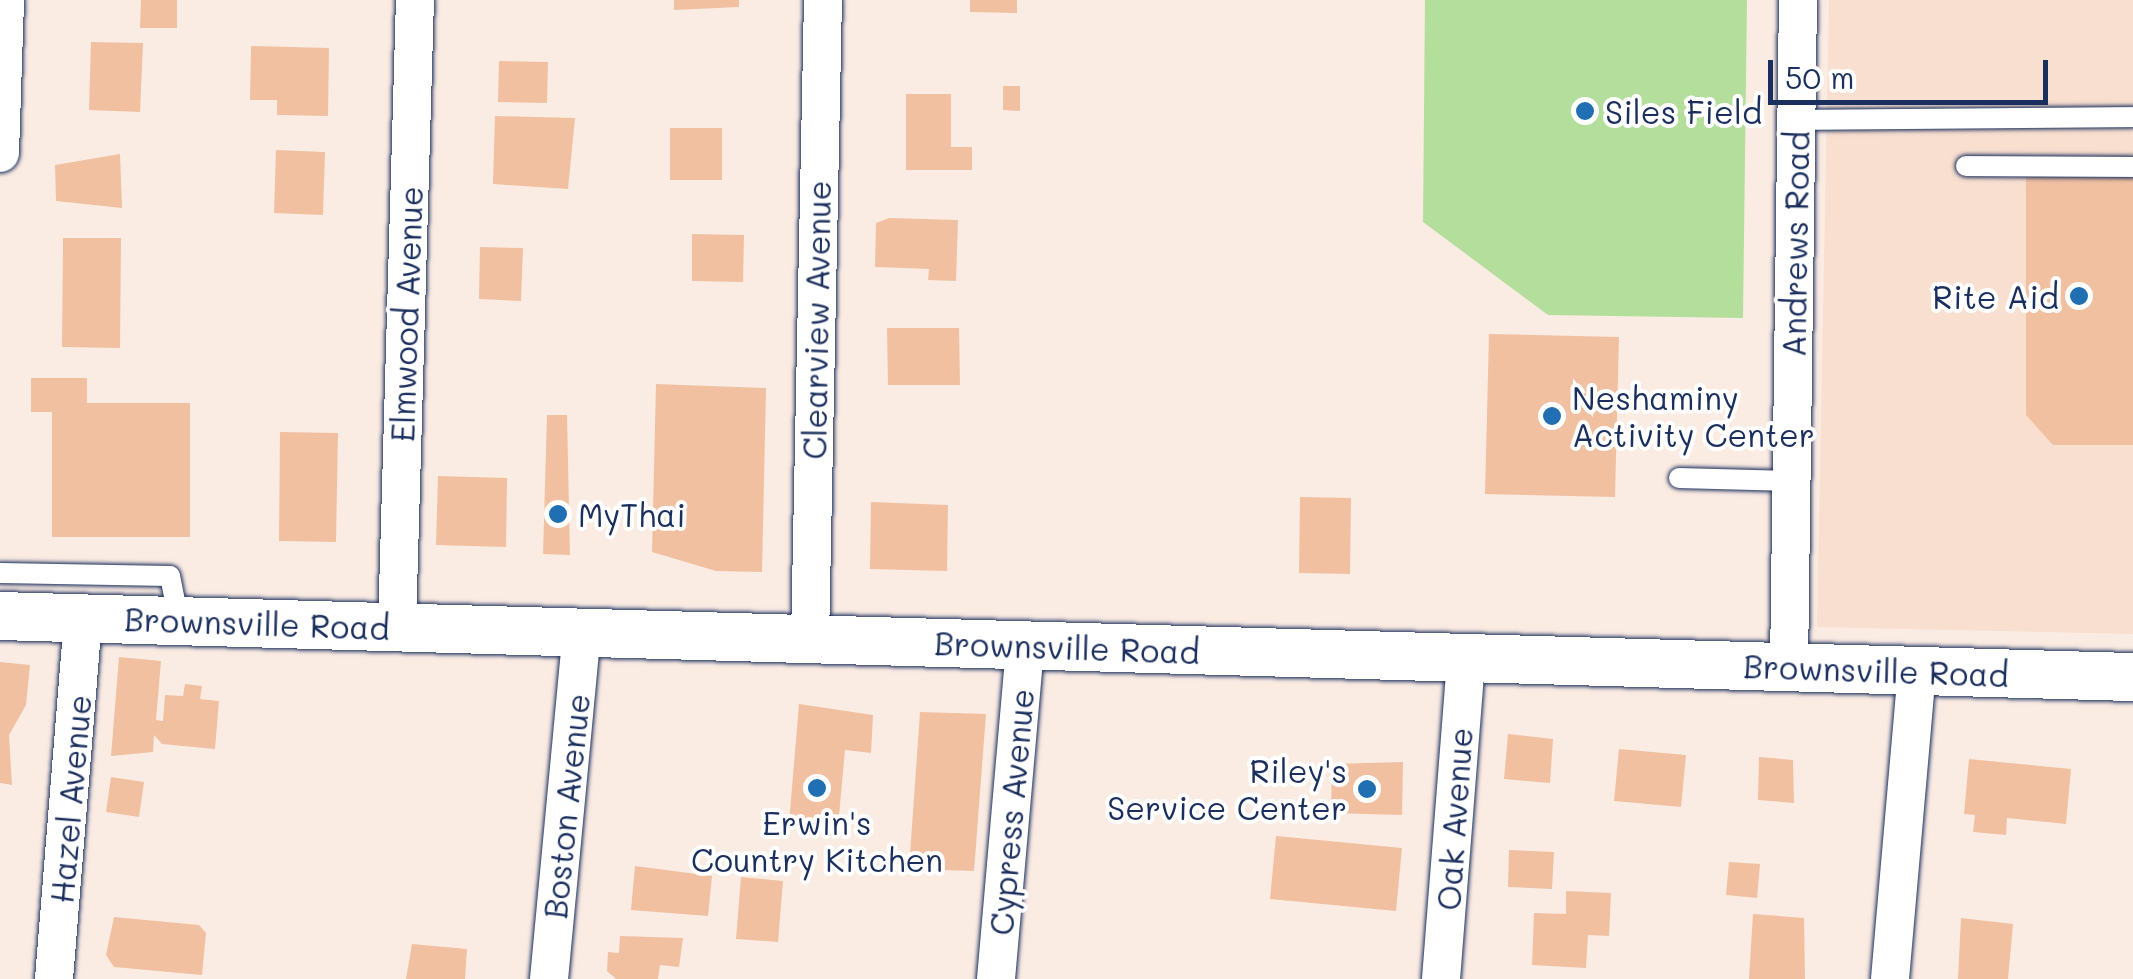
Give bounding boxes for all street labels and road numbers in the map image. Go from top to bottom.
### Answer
street label: Andrews Road [1774,130,1816,358]
street label: Clearview Avenue [794,180,838,460]
street label: Elmwood Avenue [382,185,430,443]
street label: Brownsville Road [124,599,390,647]
street label: Brownsville Road [934,623,1200,671]
street label: Brownsville Road [1743,646,2009,694]
street label: Cypress Avenue [981,687,1041,937]
street label: Boston Avenue [535,692,597,920]
street label: Hazel Avenue [42,693,98,905]
street label: Oak Avenue [1428,726,1480,912]

